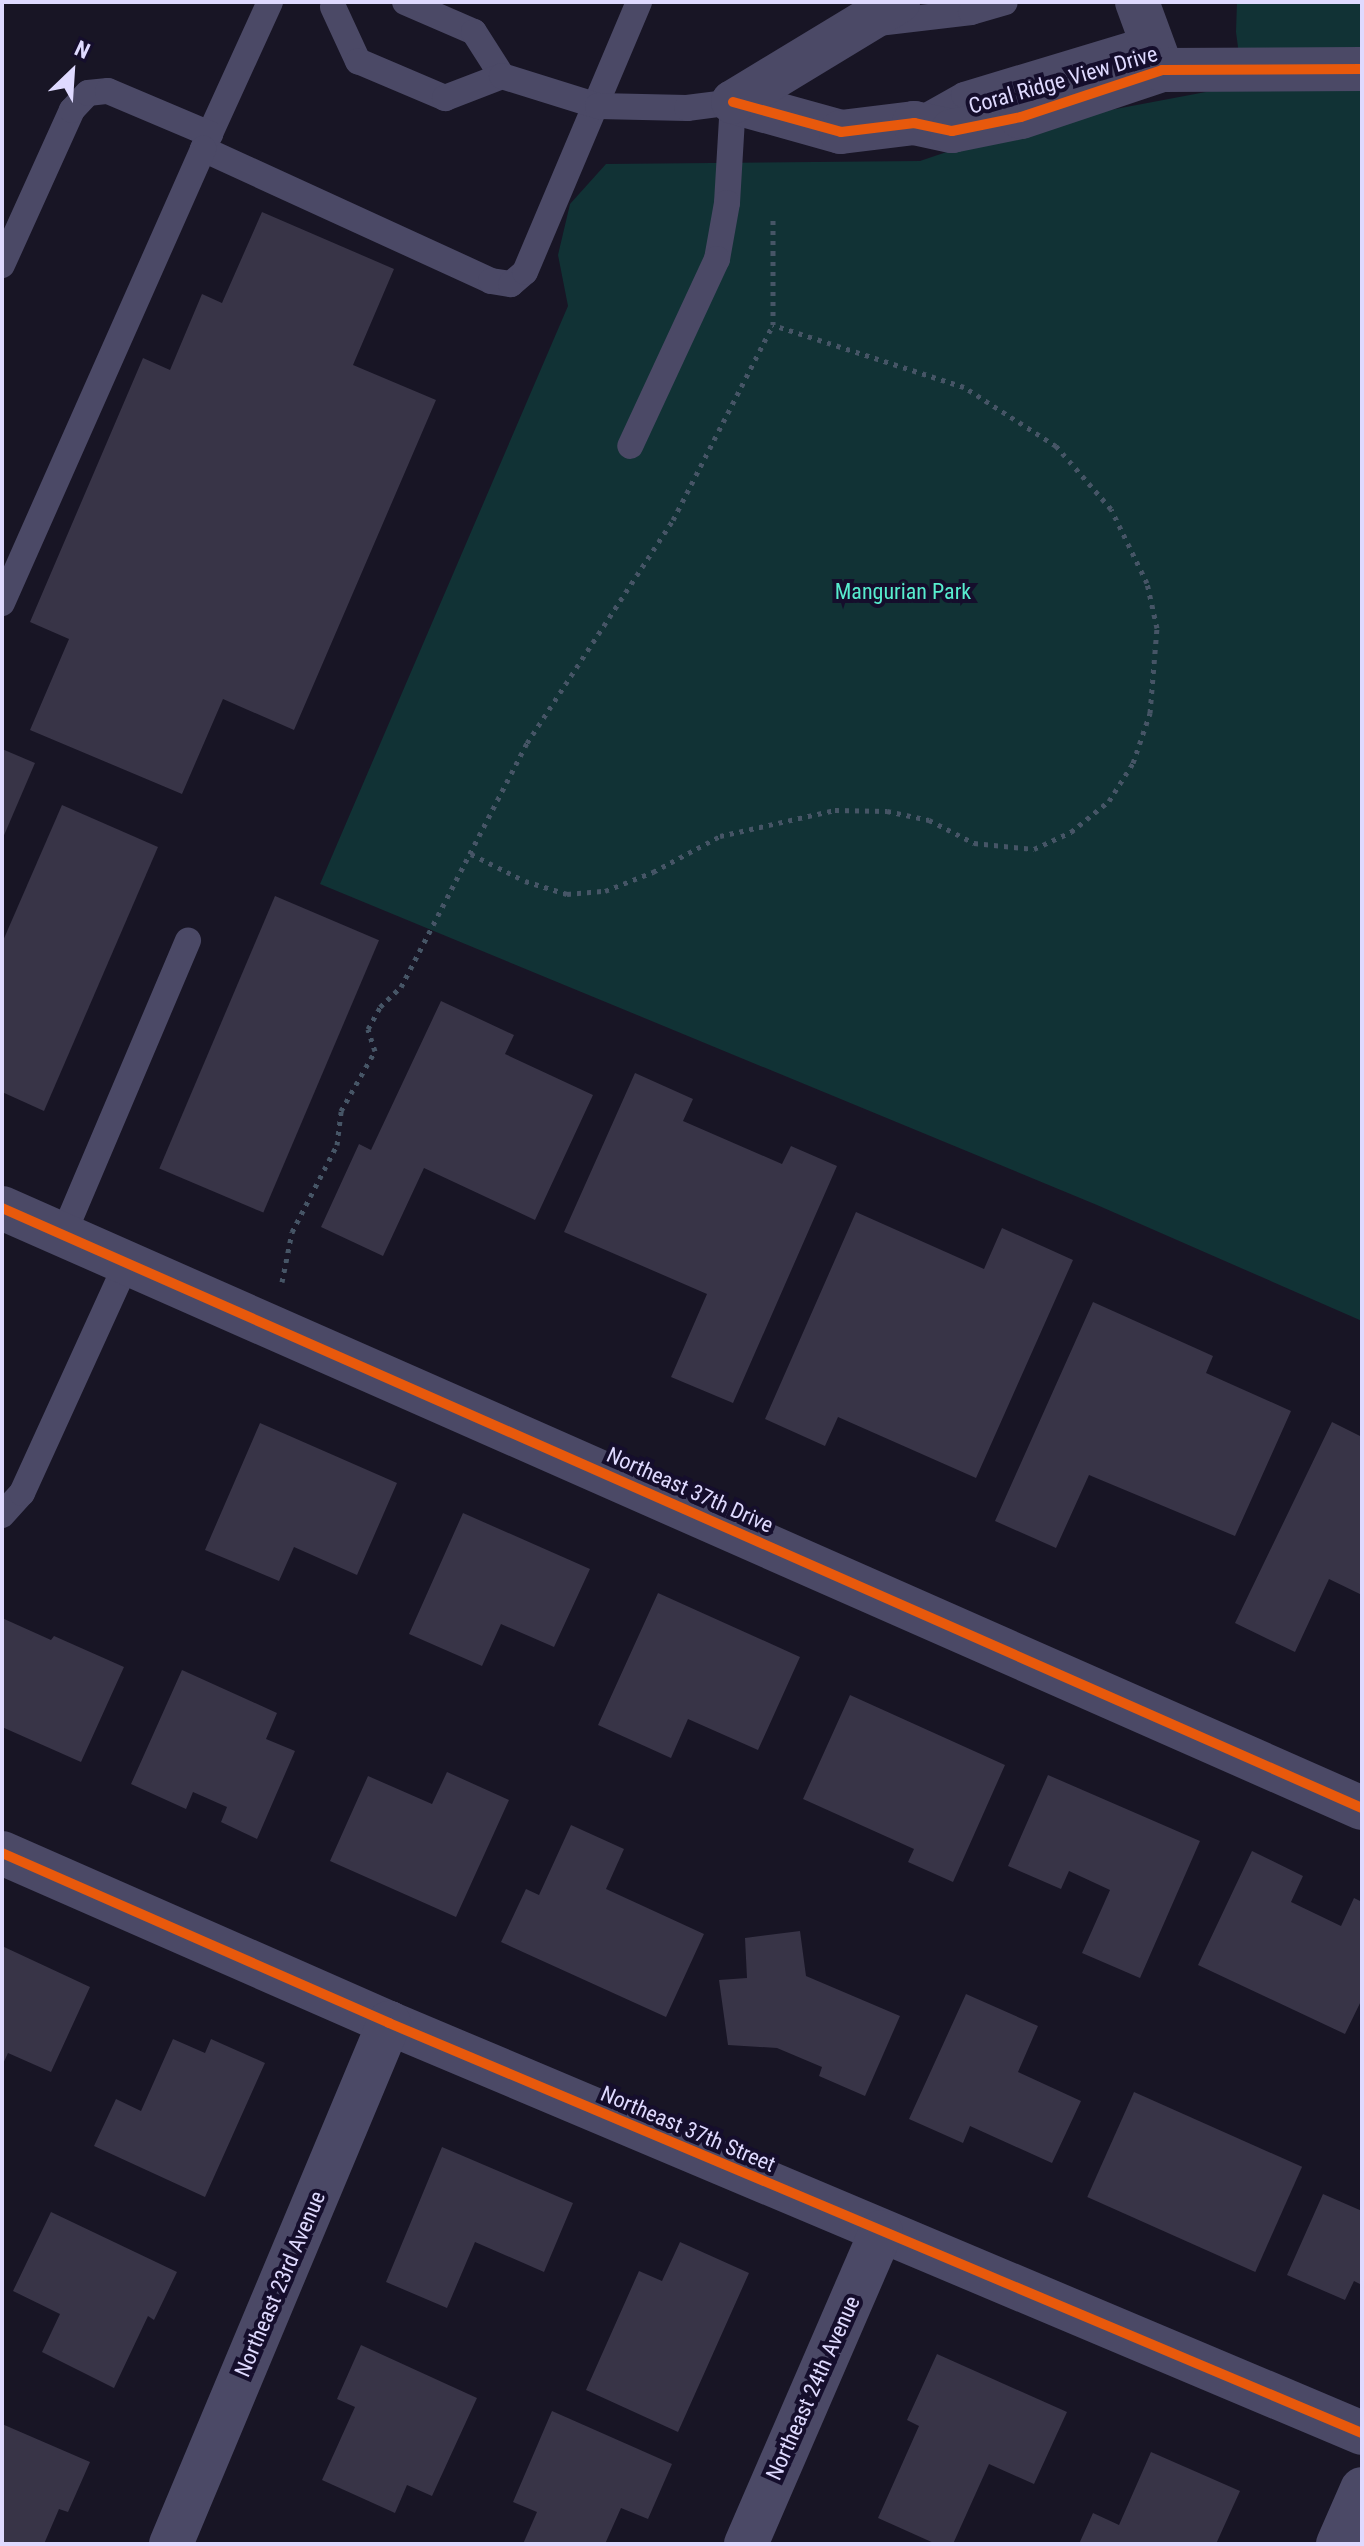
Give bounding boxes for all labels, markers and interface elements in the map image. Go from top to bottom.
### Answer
north arrow [32,32,112,112]
text: N [71,36,94,64]
street label: Coral Ridge View Drive [966,40,1160,120]
park label: Mangurian Park [835,579,971,605]
street label: Northeast 37th Drive [603,1441,777,1539]
street label: Northeast 37th Street [597,2080,779,2178]
street label: Northeast 23rd Avenue [229,2187,331,2381]
street label: Northeast 24th Avenue [761,2292,865,2484]

